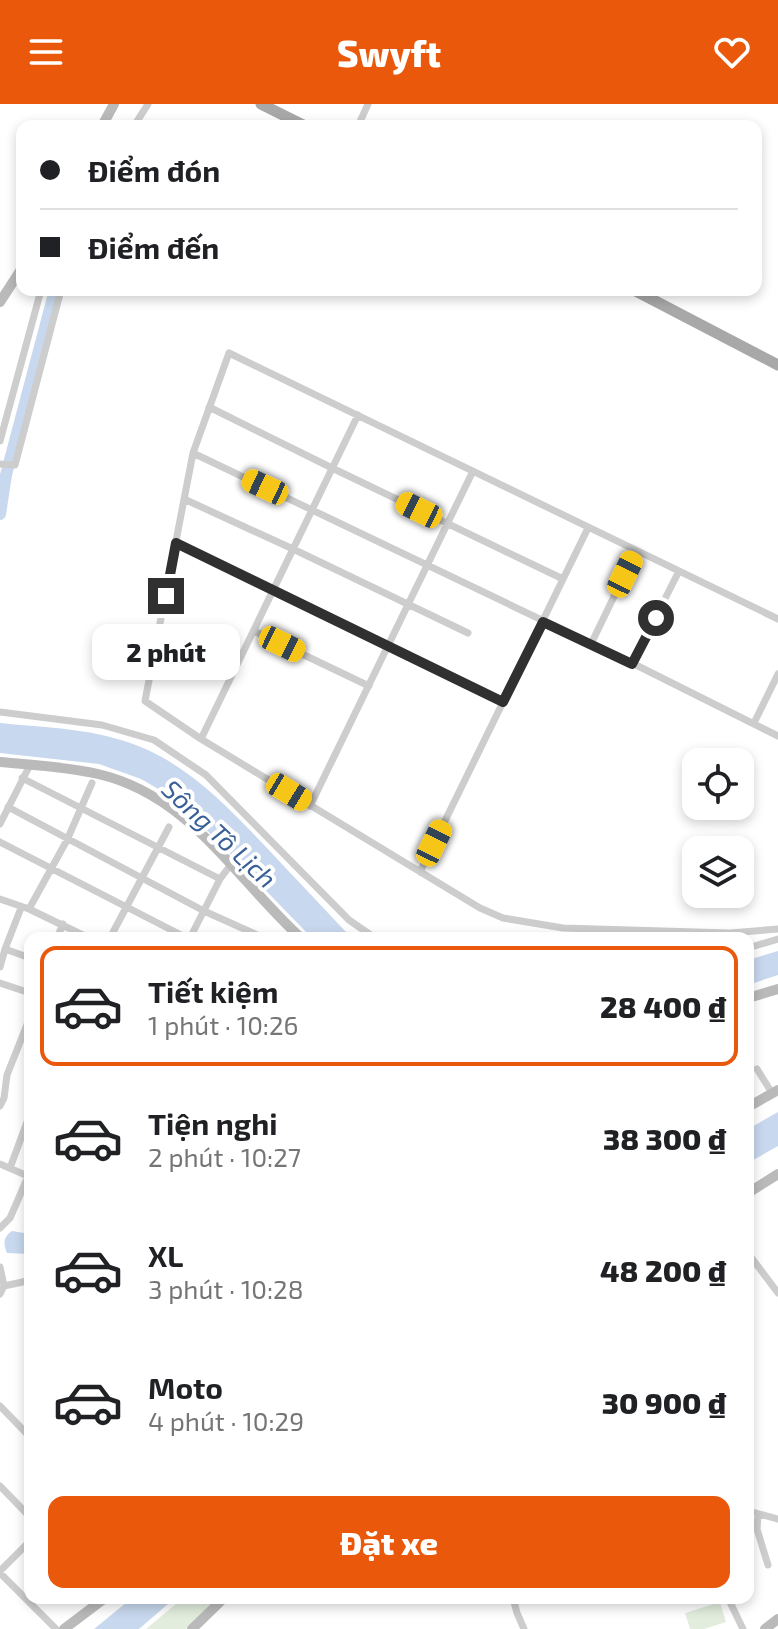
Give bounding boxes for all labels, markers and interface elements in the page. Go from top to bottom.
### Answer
icon: menu [24,30,68,74]
icon: heart [710,30,754,74]
text: Swyft [337,31,441,74]
text: Điểm đón [88,152,220,188]
text: Điểm đến [88,229,219,265]
car [238,466,292,508]
car [392,489,446,531]
car [604,547,646,601]
route end [148,578,184,614]
route start [638,600,674,636]
car [255,623,309,665]
callout: 2 phút [92,624,240,680]
text: 2 phút [126,636,206,667]
map controls [682,748,754,908]
button: locate [682,748,754,820]
car [262,769,316,815]
water label: Sông Tô Lịch [157,772,283,894]
car [413,816,455,870]
button: layers [682,836,754,908]
icon: car [52,970,124,1042]
text: Tiết kiệm [148,973,278,1009]
text: 28 400 ₫ [600,988,726,1024]
text: 1 phút · 10:26 [148,1009,298,1040]
icon: car [52,1102,124,1174]
text: Tiện nghi [148,1105,278,1141]
text: 38 300 ₫ [603,1120,726,1156]
text: 2 phút · 10:27 [148,1141,301,1172]
icon: car [52,1234,124,1306]
text: XL [148,1237,183,1273]
text: 48 200 ₫ [600,1252,726,1288]
text: 3 phút · 10:28 [148,1273,303,1304]
icon: car [52,1366,124,1438]
text: Moto [148,1369,223,1405]
text: 30 900 ₫ [602,1384,726,1420]
text: 4 phút · 10:29 [148,1405,304,1436]
button: Đặt xe [48,1496,730,1588]

